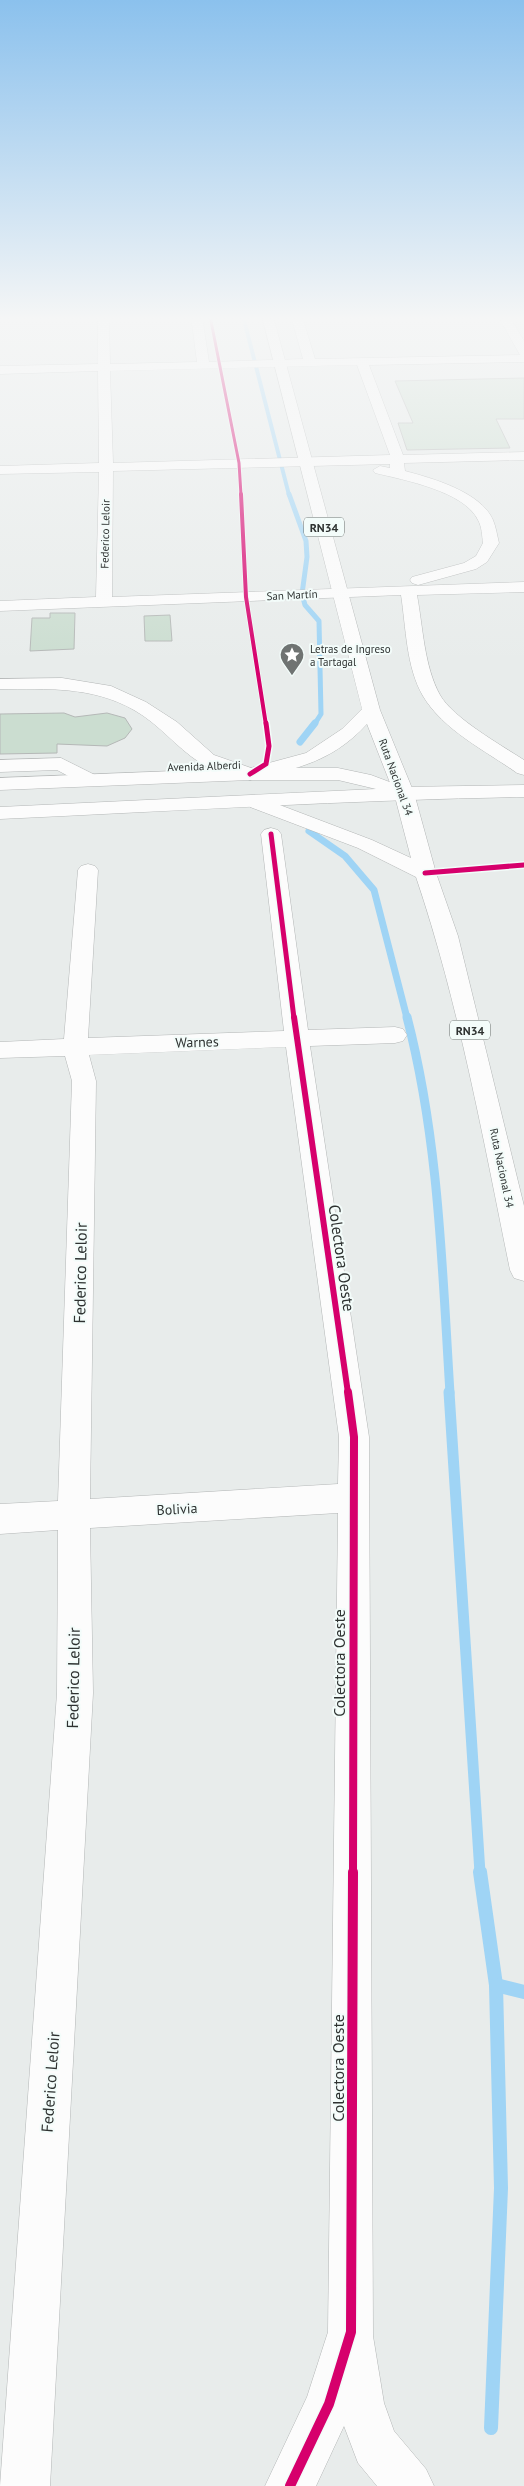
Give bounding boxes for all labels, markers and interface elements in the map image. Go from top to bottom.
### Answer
street label: Federico Leloir [97,499,113,569]
road number: RN34 [304,518,344,536]
street label: San Martín [266,587,318,603]
place icon: Letras de Ingreso a Tartagal [279,642,305,676]
place label: Letras de Ingreso a Tartagal [310,642,391,669]
street label: Ruta Nacional 34 [376,737,416,817]
street label: Avenida Alberdi [167,758,241,774]
road number: RN34 [450,1020,490,1040]
street label: Warnes [175,1032,219,1052]
street label: Ruta Nacional 34 [487,1127,517,1209]
street label: Colectora Oeste [325,1203,359,1313]
street label: Federico Leloir [69,1222,91,1324]
street label: Bolivia [156,1499,198,1519]
street label: Colectora Oeste [329,1609,349,1717]
street label: Federico Leloir [62,1627,84,1729]
street label: Colectora Oeste [328,2014,348,2122]
street label: Federico Leloir [37,2030,64,2133]

